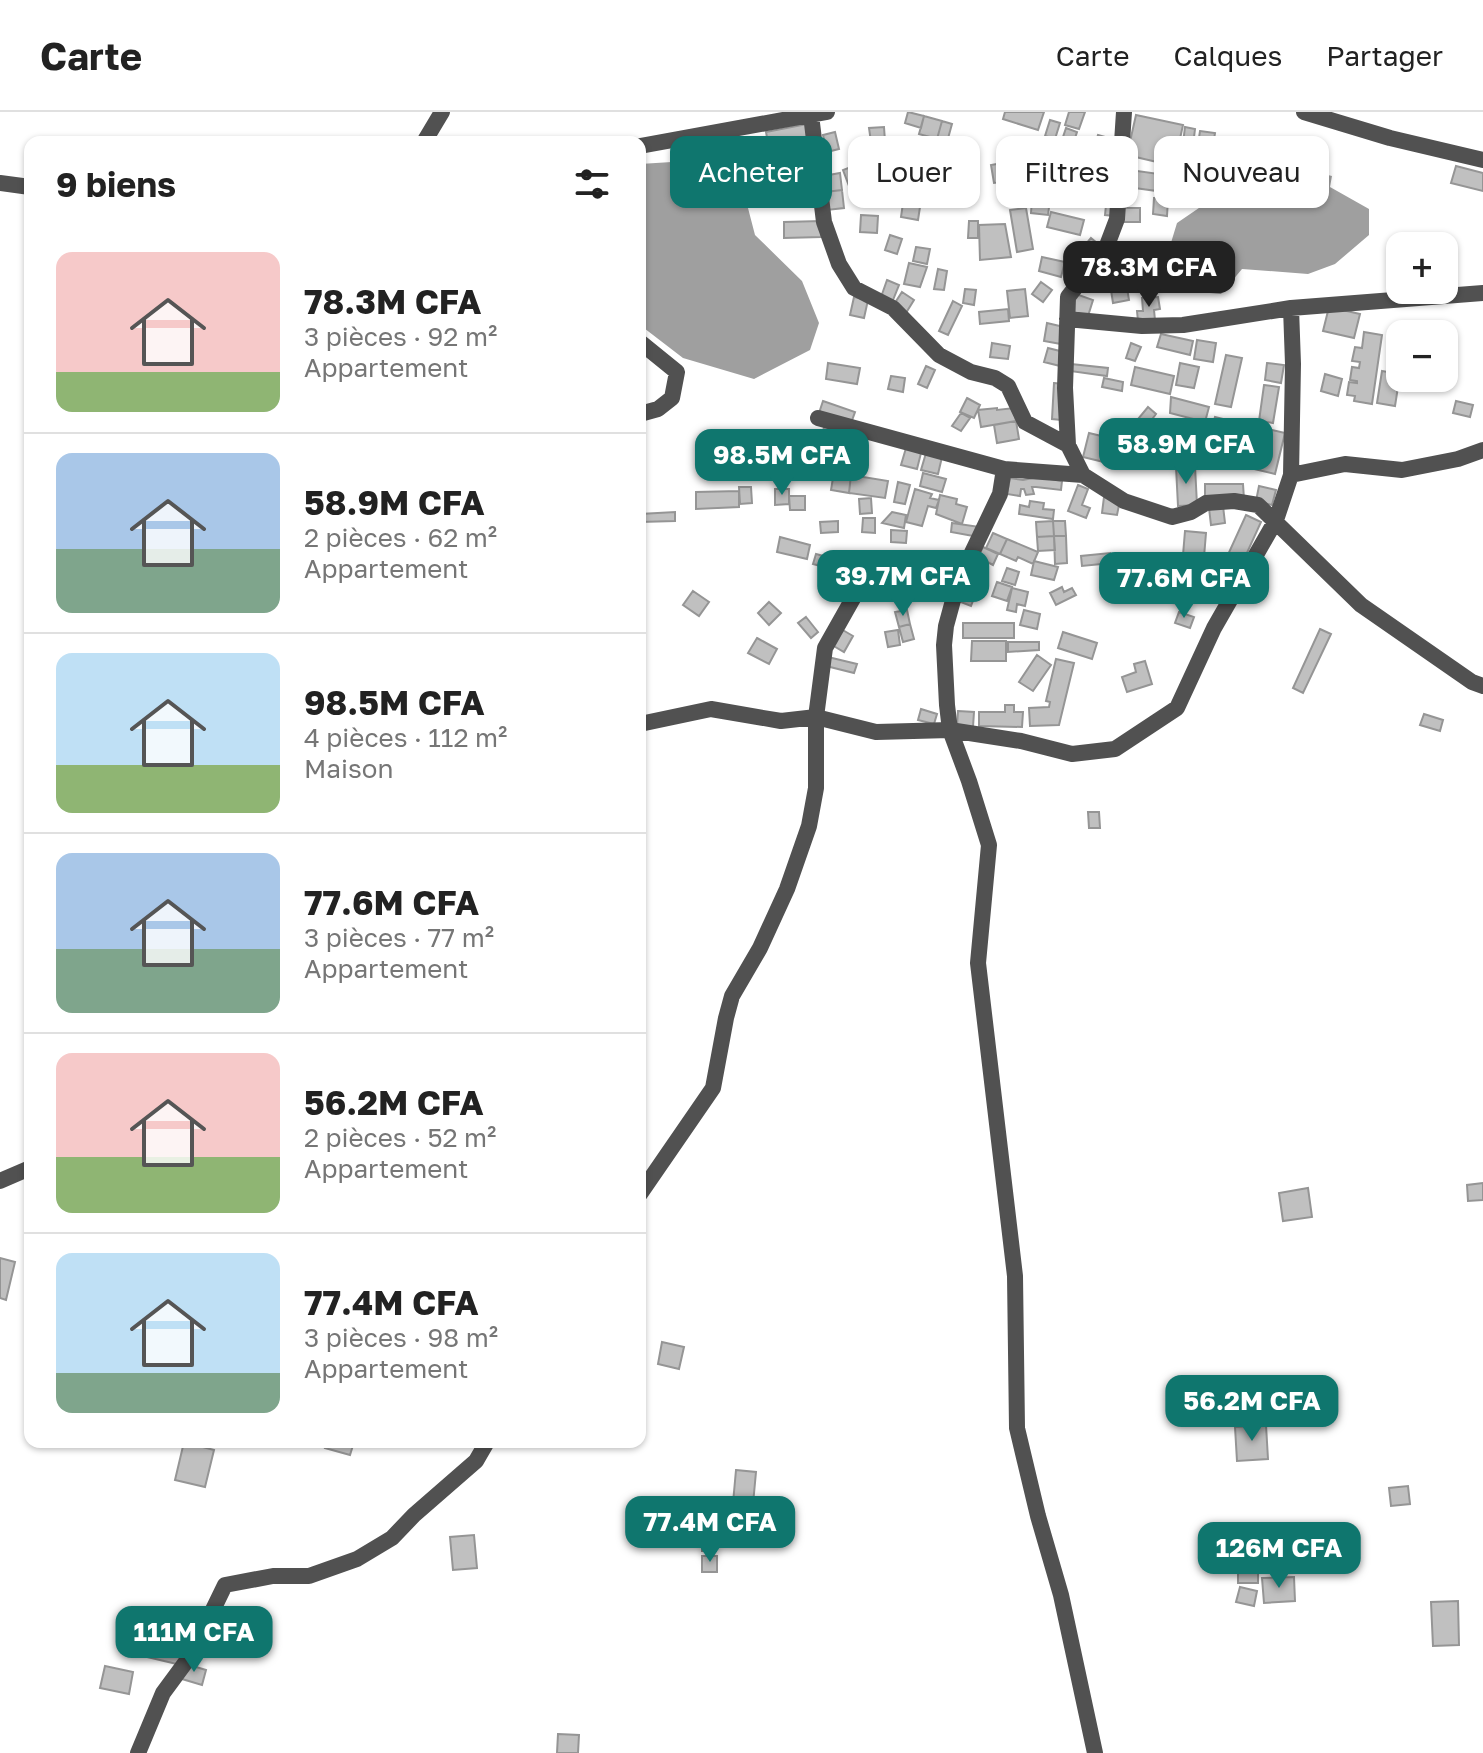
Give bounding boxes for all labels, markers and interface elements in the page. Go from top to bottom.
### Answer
text: Carte [40,33,142,78]
text: Carte [1056,39,1129,72]
text: Calques [1173,39,1282,72]
text: Partager [1326,39,1443,72]
chip: Acheter [670,136,832,208]
chip: Louer [848,136,980,208]
chip: Filtres [996,136,1138,208]
chip: Nouveau [1154,136,1329,208]
icon: filters [570,162,614,206]
text: 9 biens [56,164,176,204]
map controls [1386,232,1458,392]
button: + [1386,232,1458,304]
pin: 78.3M CFA [1057,241,1241,309]
text: 78.3M CFA [1081,251,1217,282]
text: 78.3M CFA [304,281,481,321]
icon: home [120,284,216,380]
button: − [1386,320,1458,392]
text: 3 pièces · 92 m² [304,321,497,352]
text: Appartement [304,352,468,383]
pin: 58.9M CFA [1094,418,1278,486]
text: 58.9M CFA [1117,428,1255,459]
pin: 98.5M CFA [690,429,874,497]
text: 98.5M CFA [713,439,851,470]
text: 58.9M CFA [304,482,485,522]
icon: home [120,485,216,581]
text: 2 pièces · 62 m² [304,522,497,553]
pin: 39.7M CFA [811,550,995,618]
pin: 77.6M CFA [1092,552,1276,620]
text: Appartement [304,553,468,584]
text: 39.7M CFA [835,560,971,591]
text: 77.6M CFA [1117,562,1251,593]
text: 98.5M CFA [304,682,485,722]
icon: home [120,685,216,781]
text: 4 pièces · 112 m² [304,722,507,753]
text: Maison [304,753,393,784]
text: 77.6M CFA [304,882,479,922]
icon: home [120,885,216,981]
text: 3 pièces · 77 m² [304,922,494,953]
text: Appartement [304,953,468,984]
text: 56.2M CFA [304,1082,484,1122]
icon: home [120,1085,216,1181]
text: 2 pièces · 52 m² [304,1122,496,1153]
text: Appartement [304,1153,468,1184]
text: 77.4M CFA [304,1282,479,1322]
icon: home [120,1285,216,1381]
text: 3 pièces · 98 m² [304,1322,498,1353]
text: Appartement [304,1353,468,1384]
pin: 56.2M CFA [1160,1375,1344,1443]
text: 56.2M CFA [1183,1385,1321,1416]
pin: 77.4M CFA [618,1496,802,1564]
text: 77.4M CFA [643,1506,777,1537]
pin: 126M CFA [1196,1522,1362,1590]
text: 126M CFA [1216,1532,1342,1563]
pin: 111M CFA [111,1606,277,1674]
text: 111M CFA [134,1616,254,1647]

